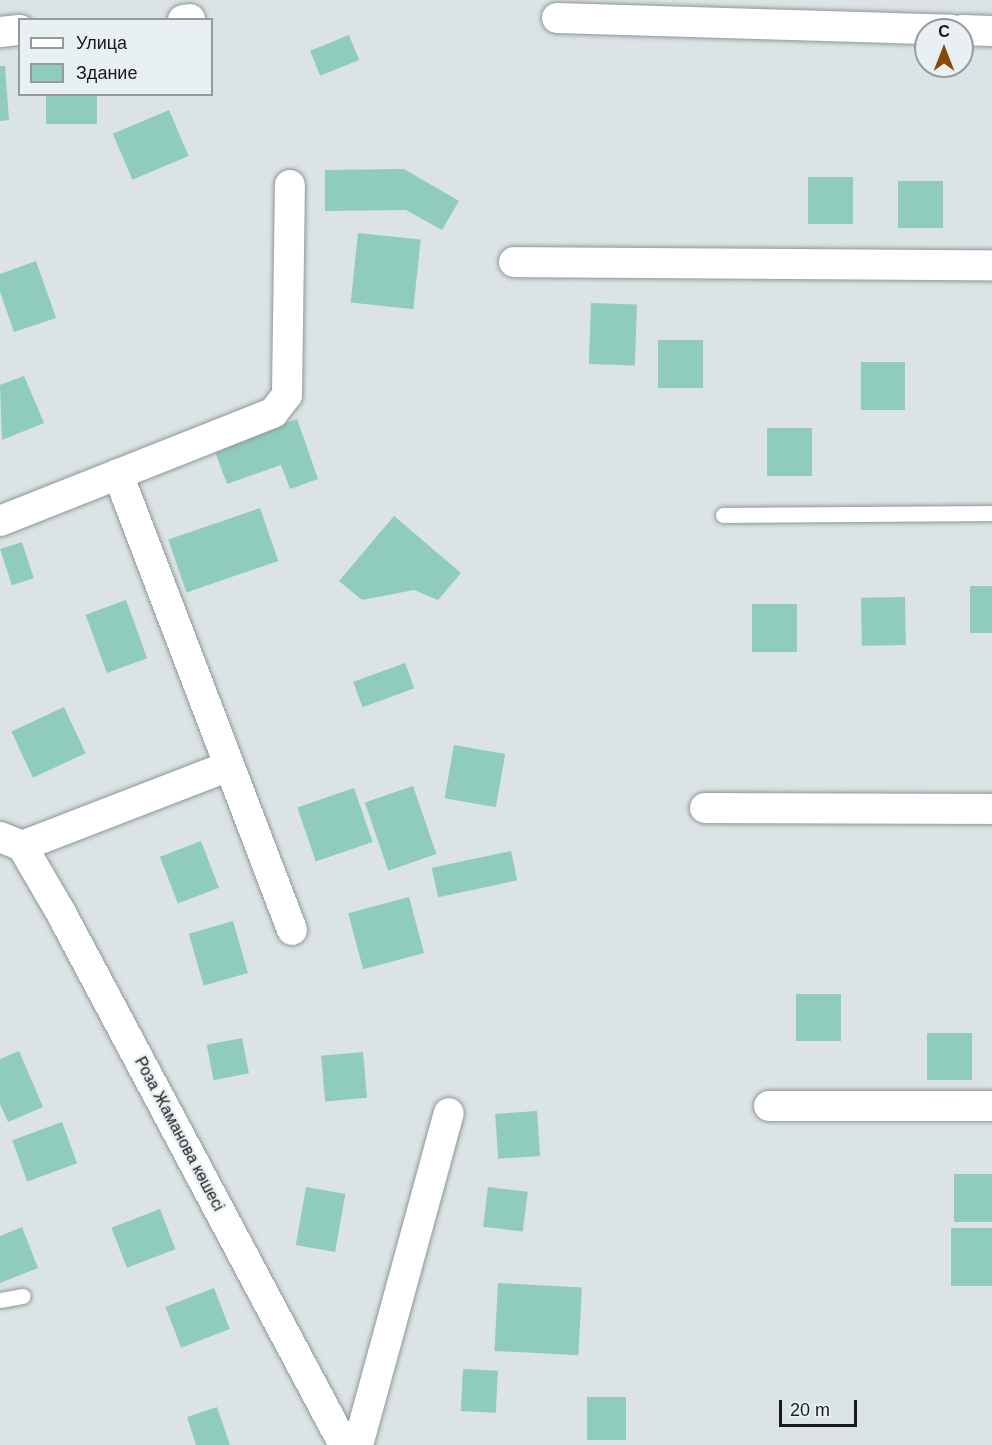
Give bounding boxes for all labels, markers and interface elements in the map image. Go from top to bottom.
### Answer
legend [18,18,213,96]
north arrow [914,18,974,78]
text: С [938,23,950,40]
text: Улица [76,33,127,53]
text: Здание [76,63,137,83]
street label: Роза Жаманова көшесі [130,1054,228,1214]
scale bar [782,1388,860,1426]
text: 20 m [790,1400,830,1420]

